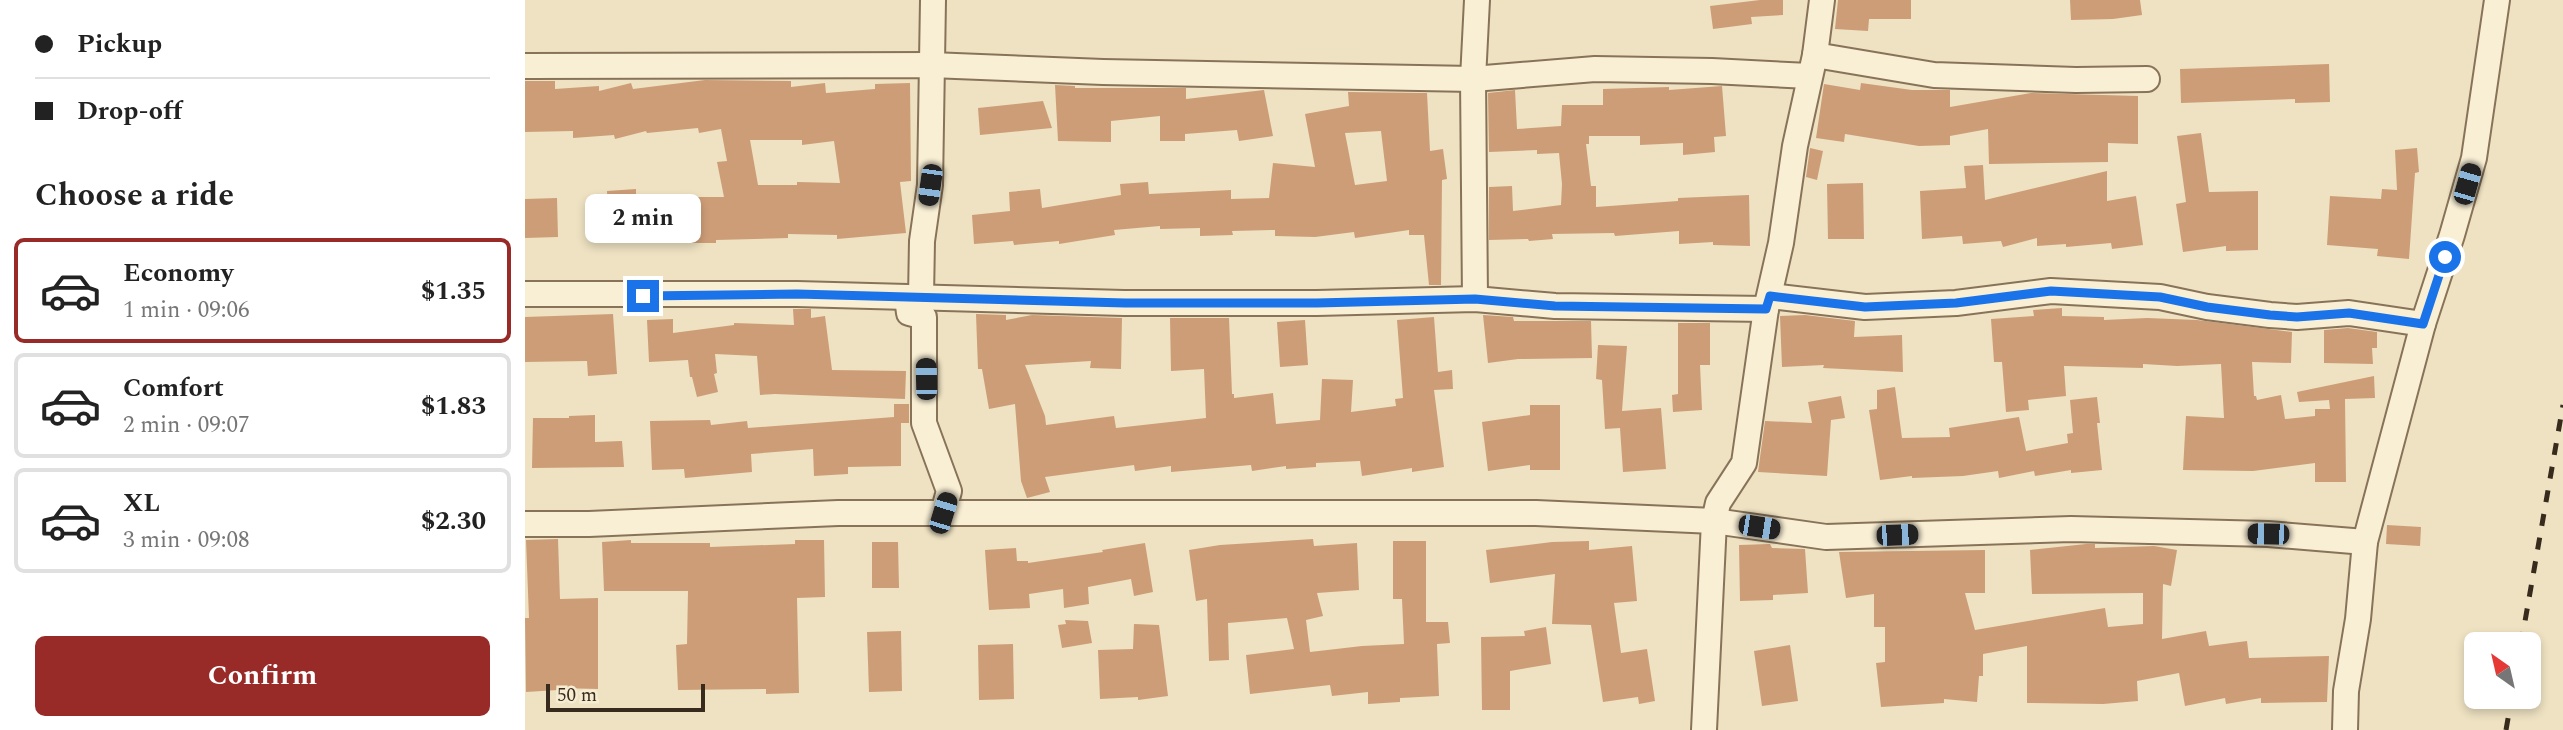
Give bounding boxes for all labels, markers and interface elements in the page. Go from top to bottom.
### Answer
text: Pickup [77,24,162,64]
text: Drop-off [77,91,182,131]
car [2452,161,2483,207]
car [917,163,944,207]
text: Choose a ride [35,171,234,220]
callout: 2 min [585,194,701,244]
text: 2 min [612,201,674,236]
route start [2429,241,2461,273]
text: Economy [123,253,233,293]
icon: car [39,259,102,322]
text: $1.35 [421,271,486,311]
route end [627,280,659,312]
text: 1 min · 09:06 [123,293,250,328]
car [916,358,937,400]
text: Comfort [123,368,224,408]
icon: car [39,374,102,437]
text: $1.83 [421,386,486,426]
text: 2 min · 09:07 [123,408,250,443]
text: XL [123,483,160,523]
icon: car [39,489,102,552]
car [927,490,960,536]
text: $2.30 [421,501,486,541]
car [1737,513,1782,541]
text: 3 min · 09:08 [123,523,250,558]
car [2247,523,2290,545]
car [1876,524,1919,546]
north arrow [2464,632,2541,709]
map controls [2464,632,2541,709]
button: Confirm [35,636,490,716]
scale bar [546,681,705,713]
text: 50 m [557,681,597,710]

